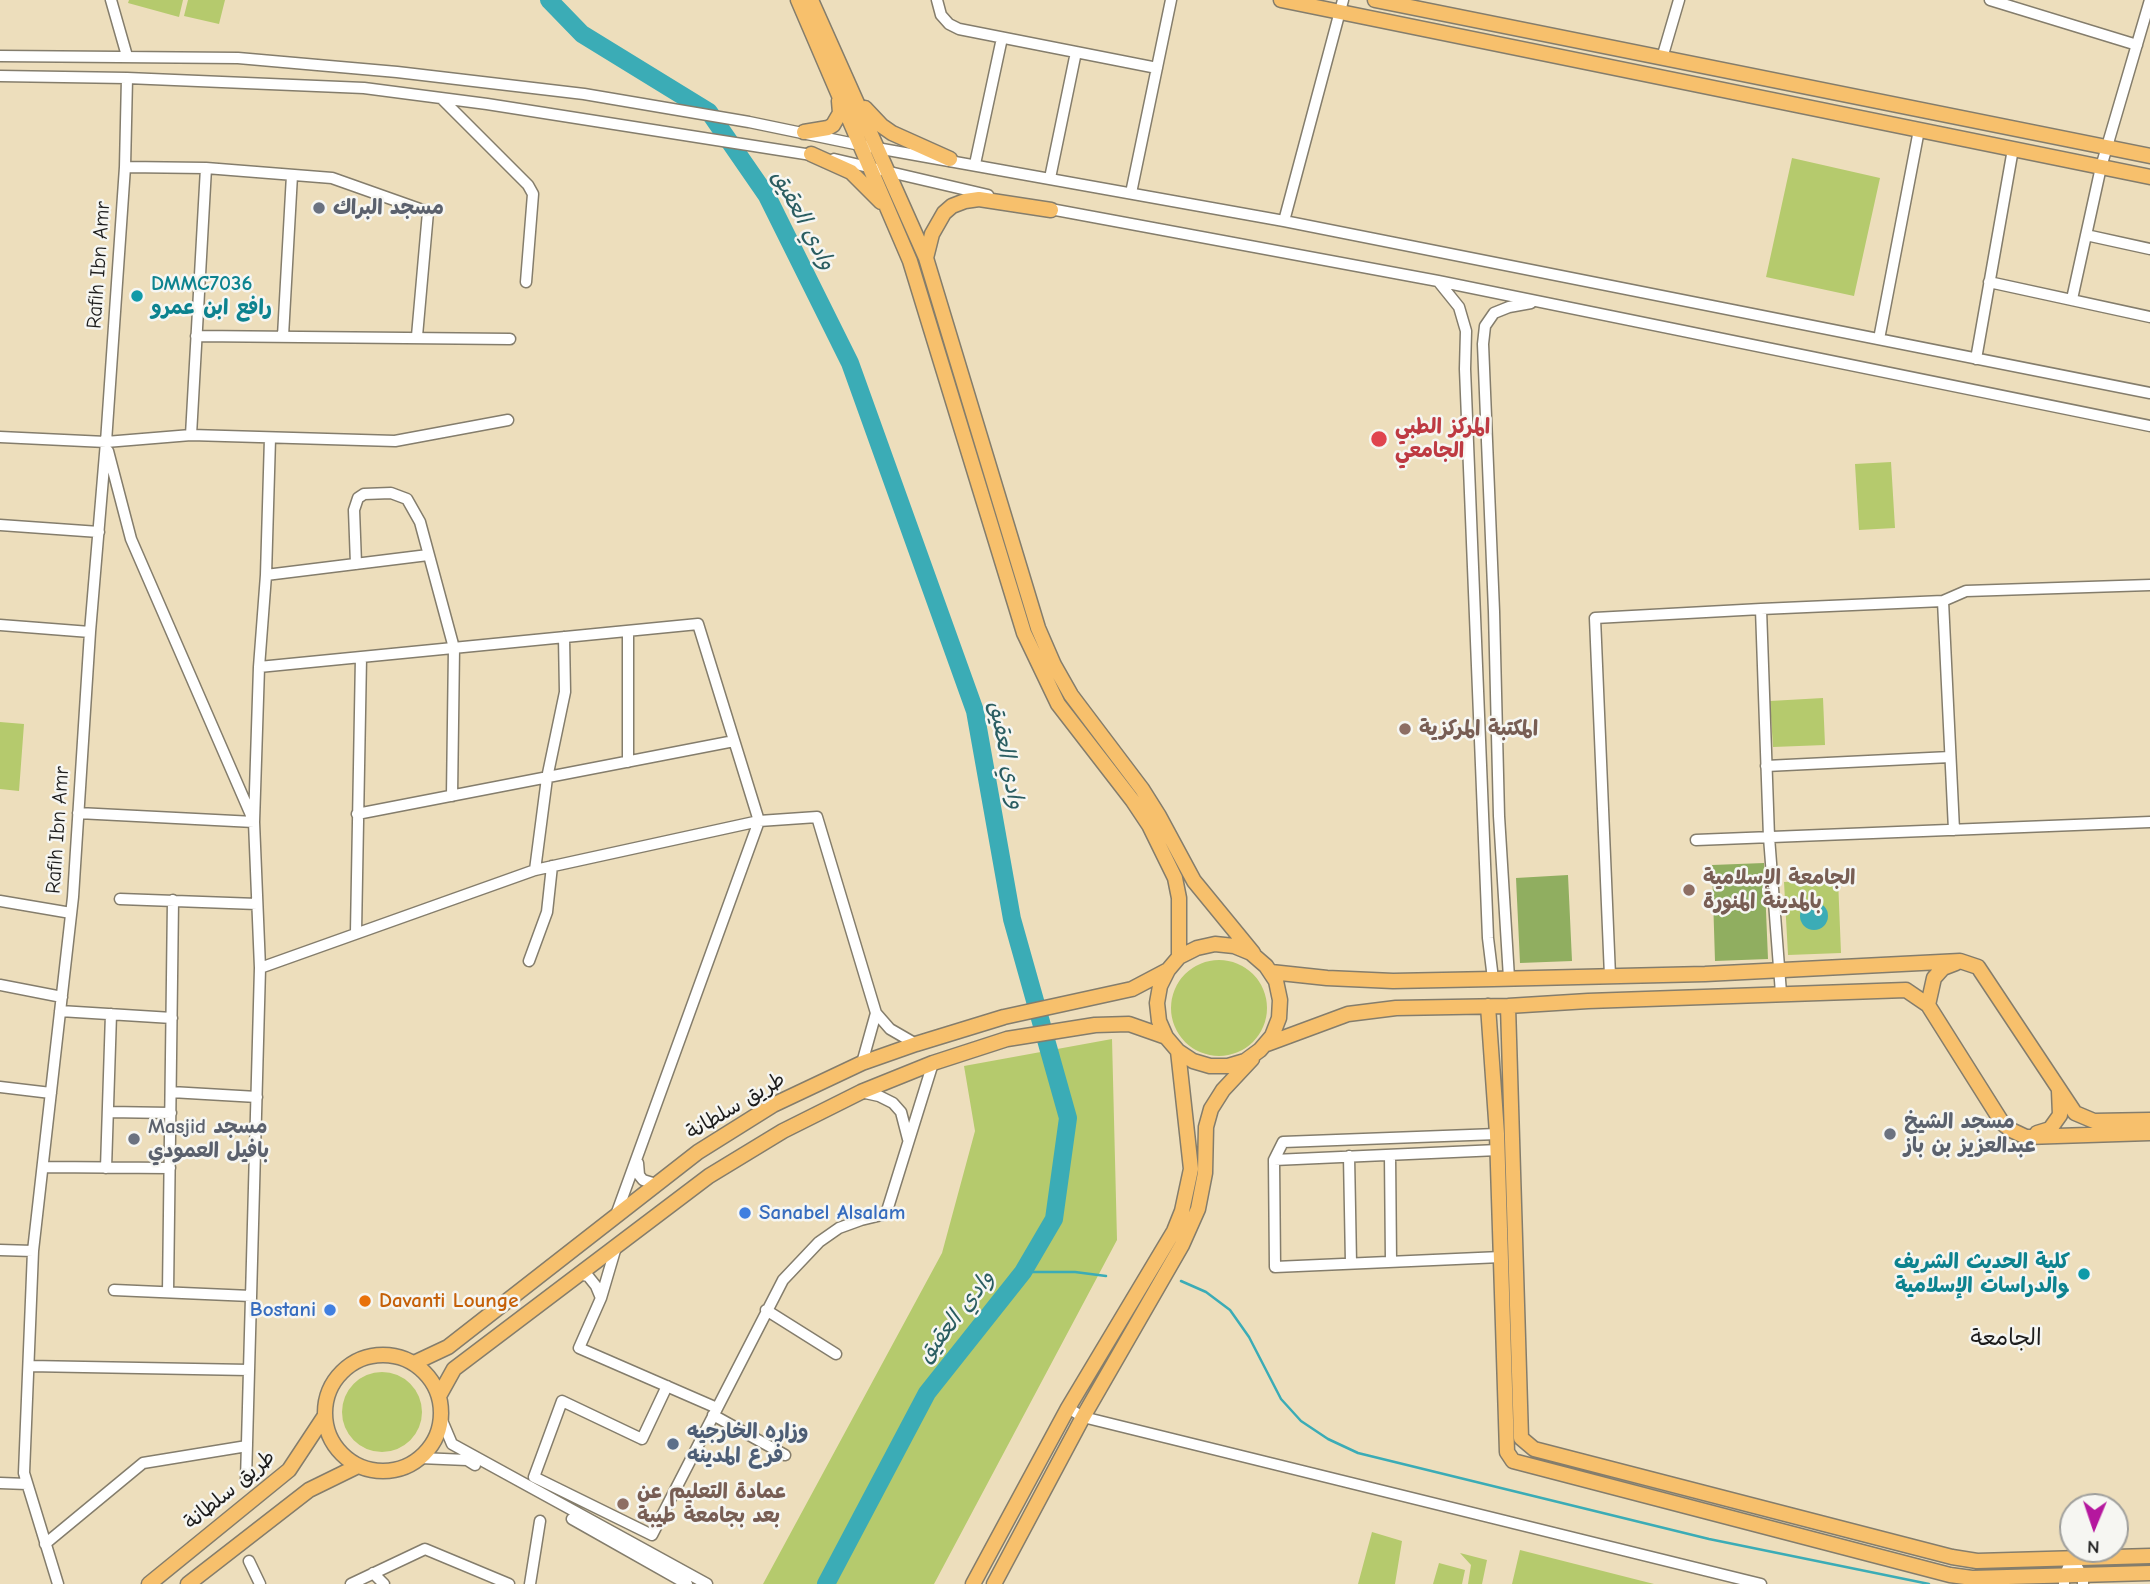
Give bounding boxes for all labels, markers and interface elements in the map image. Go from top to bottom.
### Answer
water label: وادي العقيق [765,165,841,275]
place label: مسجد البراك [333,195,444,221]
street label: Rafih Ibn Amr [82,200,116,330]
marker: مسجد البراك [311,200,327,216]
place label: DMMC7036 رافع ابن عمرو [151,271,272,321]
marker: DMMC7036 رافع ابن عمرو [129,288,145,304]
place label: المركز الطبي الجامعي [1395,414,1490,464]
marker: المركز الطبي الجامعي [1369,429,1389,449]
water label: وادي العقيق [982,699,1030,811]
place label: المكتبة المركزية [1419,716,1538,742]
marker: المكتبة المركزية [1397,721,1413,737]
street label: Rafih Ibn Amr [41,765,75,895]
place label: الجامعة الإسلامية بالمدينة المنورة [1703,865,1855,915]
marker: الجامعة الإسلامية بالمدينة المنورة [1681,882,1697,898]
street label: طريق سلطانة [682,1067,790,1145]
place label: مسجد الشيخ عبدالعزيز بن باز [1904,1109,2035,1159]
place label: Masjid مسجد بافيل العمودي [148,1114,269,1164]
marker: مسجد الشيخ عبدالعزيز بن باز [1882,1126,1898,1142]
marker: Masjid مسجد بافيل العمودي [126,1131,142,1147]
place label: Sanabel Alsalam [759,1200,905,1226]
marker: Sanabel Alsalam [737,1205,753,1221]
place label: كلية الحديث الشريف والدراسات الإسلامية [1894,1249,2070,1299]
water label: وادي العقيق [911,1265,1001,1369]
marker: كلية الحديث الشريف والدراسات الإسلامية [2076,1266,2092,1282]
place label: Davanti Lounge [379,1288,519,1314]
marker: Davanti Lounge [357,1293,373,1309]
place label: Bostani [250,1297,316,1323]
marker: Bostani [322,1302,338,1318]
district label: الجامعة [1970,1324,2042,1352]
place label: وزاره الخارجيه فرع المدينه [687,1419,809,1469]
marker: وزاره الخارجيه فرع المدينه [665,1436,681,1452]
street label: طريق سلطانة [179,1445,281,1535]
place label: عمادة التعليم عن بعد بجامعة طيبة [637,1479,787,1529]
north arrow [2059,1493,2129,1563]
marker: عمادة التعليم عن بعد بجامعة طيبة [615,1496,631,1512]
text: N [2087,1536,2100,1558]

